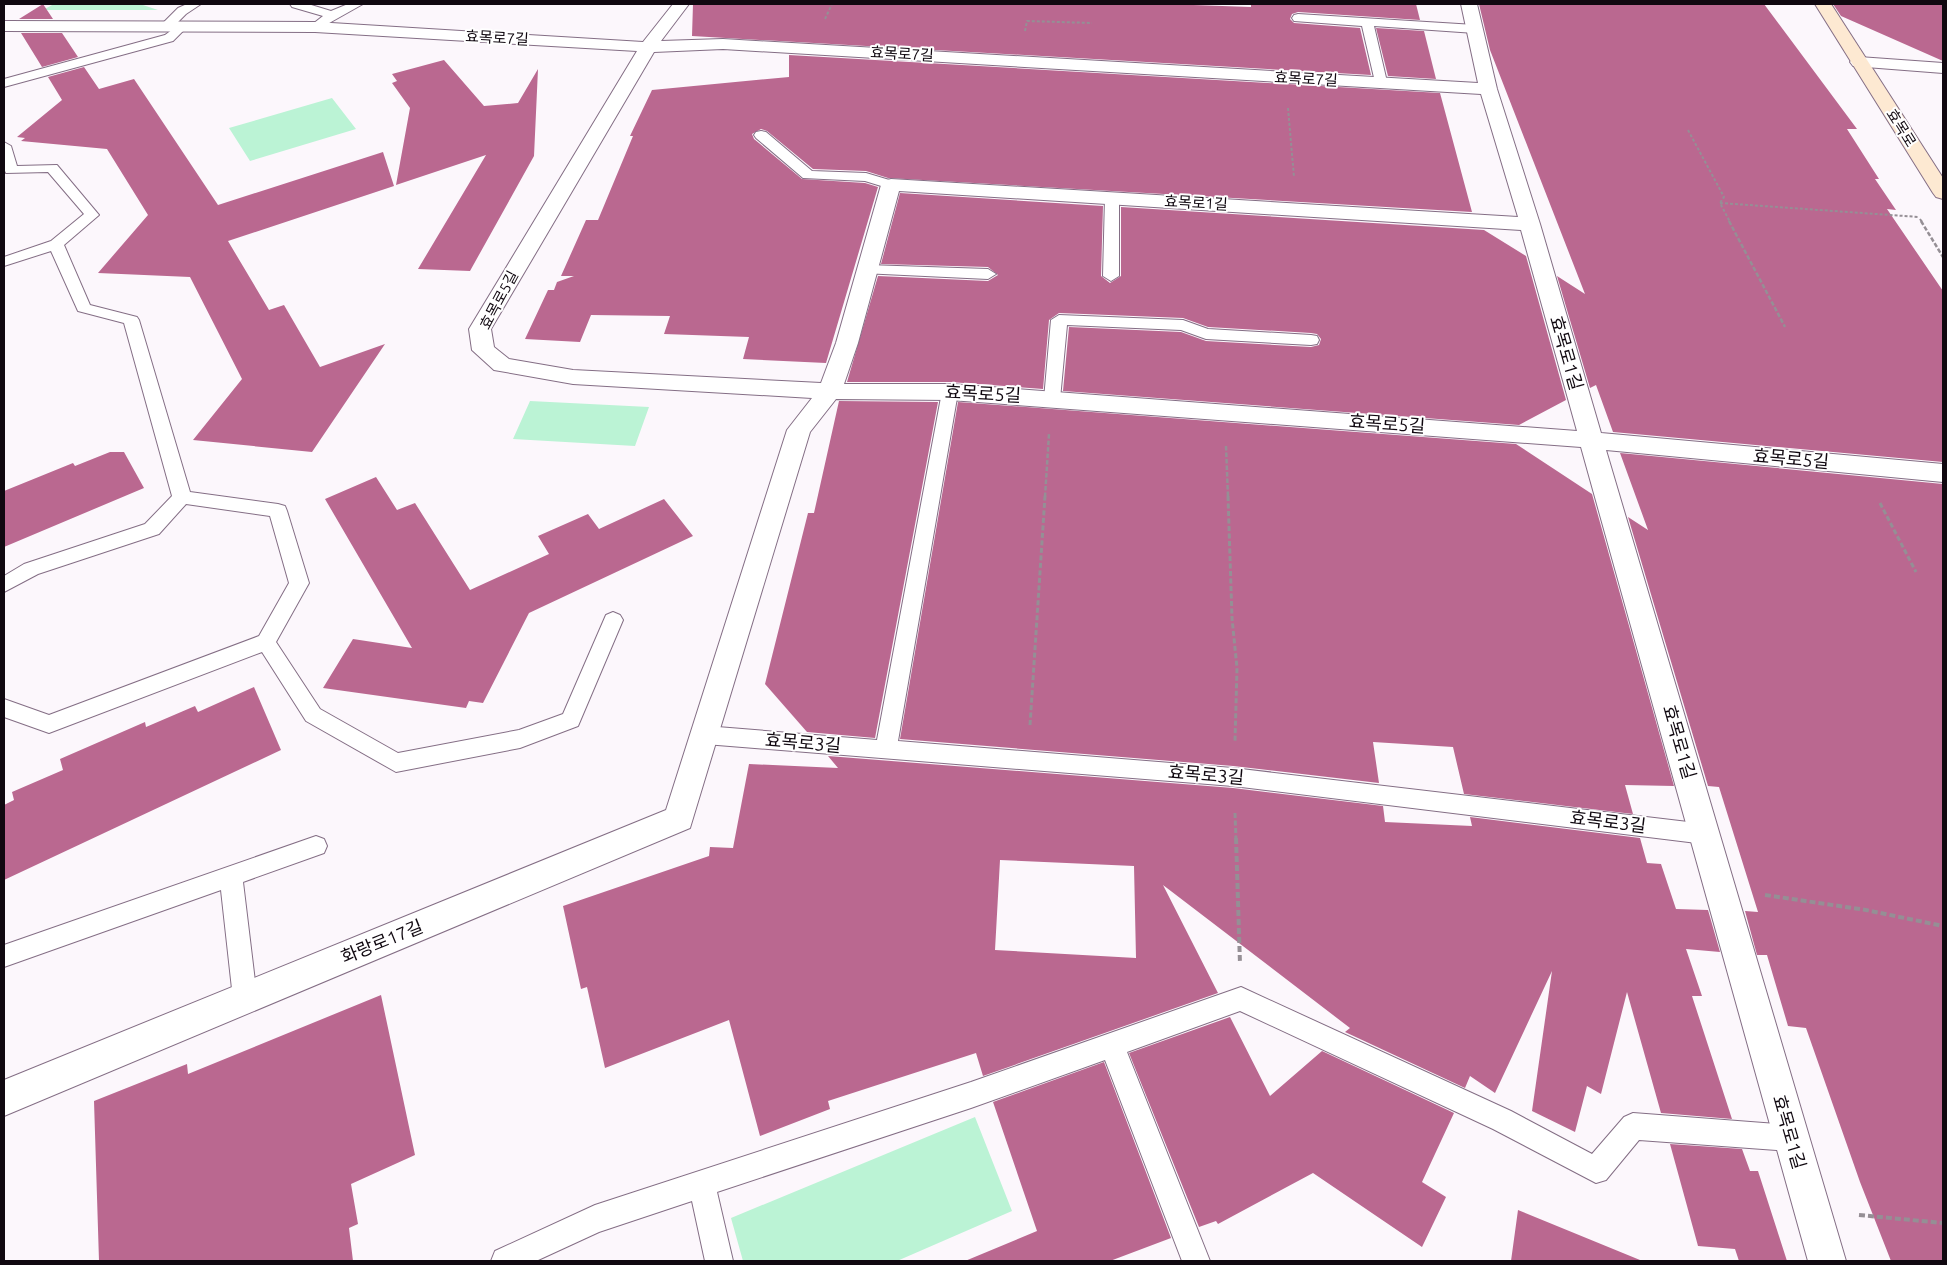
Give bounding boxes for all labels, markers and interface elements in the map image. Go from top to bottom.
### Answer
street label: 효목로7길 [465,27,529,48]
street label: 효목로7길 [870,43,934,64]
street label: 효목로7길 [1274,68,1338,89]
street label: 효목로 [1883,106,1920,150]
street label: 효목로1길 [1164,192,1228,213]
street label: 효목로5길 [476,268,521,332]
street label: 효목로1길 [1547,313,1587,392]
street label: 효목로5길 [944,381,1022,405]
street label: 효목로5길 [1348,410,1426,436]
street label: 효목로5길 [1752,445,1830,471]
street label: 효목로1길 [1660,702,1700,781]
street label: 효목로3길 [764,729,842,755]
street label: 효목로3길 [1167,761,1245,787]
street label: 효목로3길 [1569,806,1647,836]
street label: 화랑로17길 [338,916,425,967]
street label: 효목로1길 [1770,1092,1810,1171]

